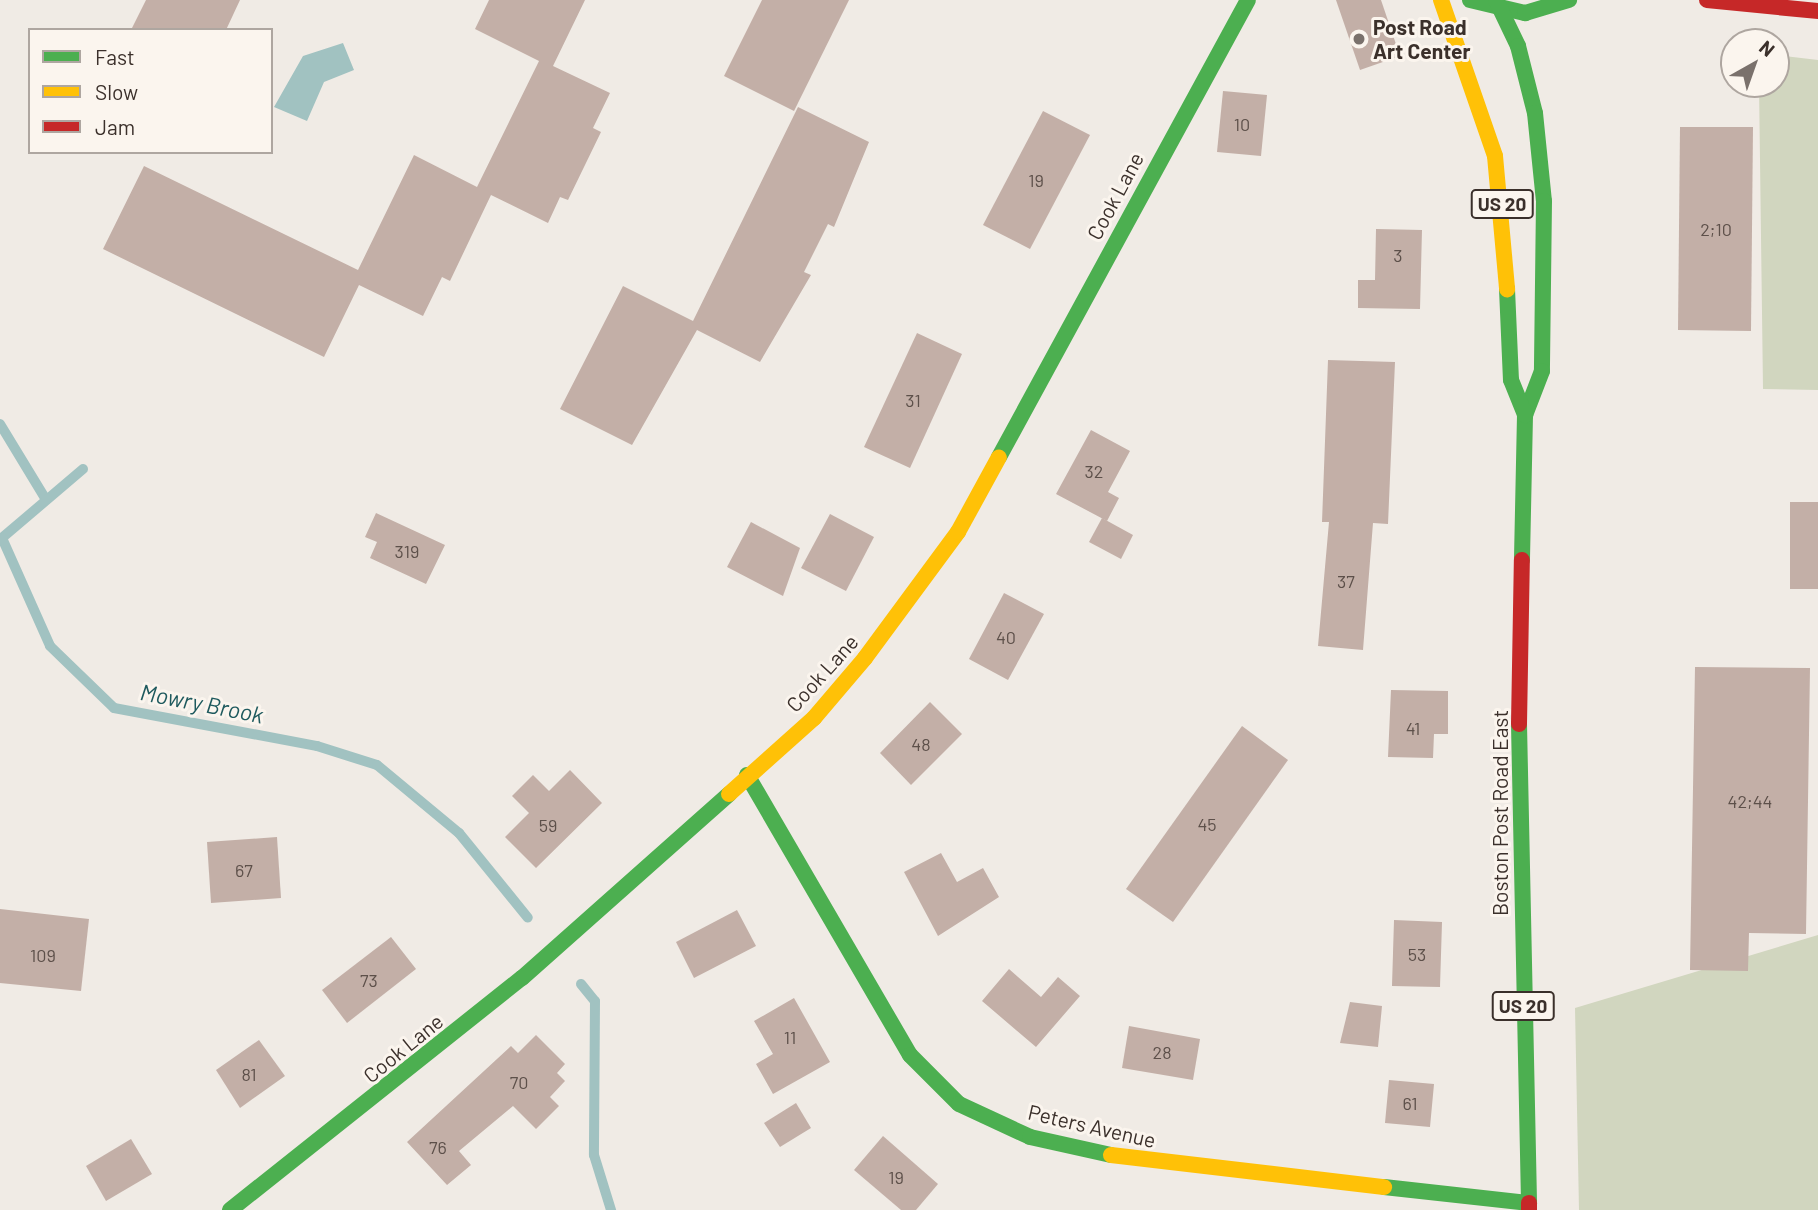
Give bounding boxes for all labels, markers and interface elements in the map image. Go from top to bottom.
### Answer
place label: Post Road Art Center [1373,14,1470,64]
legend [28,28,273,154]
north arrow [1720,28,1790,98]
marker: Post Road Art Center [1351,31,1367,47]
text: N [1755,35,1780,61]
text: Fast [95,44,135,69]
text: Slow [95,79,138,104]
house number: 10 [1234,113,1250,135]
text: Jam [95,114,135,139]
street label: Cook Lane [1081,148,1149,244]
house number: 19 [1028,169,1044,191]
road number: US 20 [1470,188,1534,220]
house number: 2;10 [1700,218,1732,240]
house number: 3 [1393,244,1403,266]
house number: 31 [905,389,921,411]
house number: 32 [1085,460,1103,482]
house number: 319 [395,540,419,562]
house number: 37 [1337,570,1355,592]
house number: 40 [996,626,1016,648]
street label: Cook Lane [781,629,863,717]
water label: Mowry Brook [138,678,266,728]
street label: Boston Post Road East [1487,710,1513,916]
house number: 41 [1406,717,1420,739]
house number: 48 [911,733,931,755]
house number: 42;44 [1728,790,1772,812]
house number: 45 [1197,813,1217,835]
house number: 59 [539,814,557,836]
house number: 67 [235,859,253,881]
house number: 53 [1408,943,1426,965]
house number: 109 [30,944,56,966]
house number: 73 [360,969,378,991]
road number: US 20 [1492,990,1554,1022]
street label: Cook Lane [358,1008,448,1088]
house number: 11 [784,1026,796,1048]
house number: 28 [1152,1041,1172,1063]
house number: 81 [241,1063,257,1085]
house number: 70 [510,1071,528,1093]
house number: 61 [1402,1092,1418,1114]
street label: Peters Avenue [1026,1099,1158,1153]
house number: 76 [429,1136,447,1158]
house number: 19 [888,1166,904,1188]

